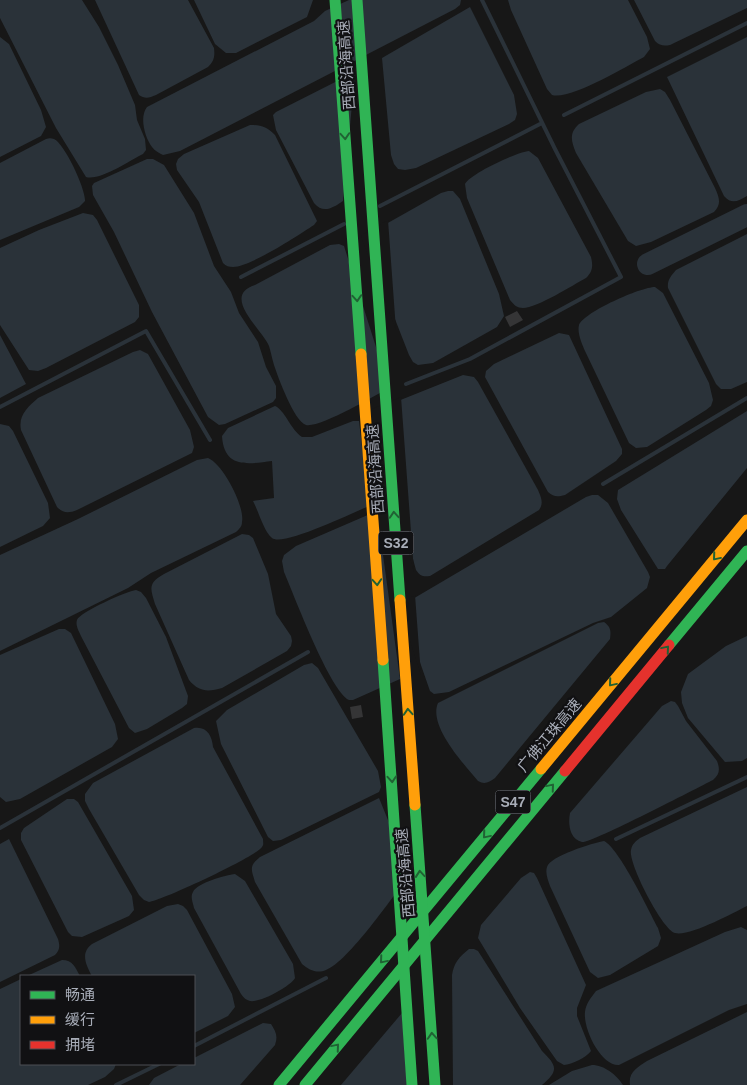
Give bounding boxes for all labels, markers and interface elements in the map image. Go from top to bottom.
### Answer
street label: 西部沿海高速 [334,20,358,110]
one-way arrow [340,132,351,140]
one-way arrow [351,294,362,302]
street label: 西部沿海高速 [363,424,387,514]
one-way arrow [388,511,399,519]
road number: S32 [378,532,414,554]
one-way arrow [712,552,721,561]
one-way arrow [372,579,383,587]
one-way arrow [660,646,668,655]
one-way arrow [609,677,618,686]
street label: 广佛江珠高速 [514,695,584,775]
one-way arrow [402,708,413,716]
one-way arrow [386,775,397,783]
one-way arrow [545,784,554,793]
road number: S47 [496,790,530,814]
street label: 西部沿海高速 [393,827,417,919]
one-way arrow [483,829,492,838]
one-way arrow [415,870,426,878]
one-way arrow [380,954,388,963]
legend [20,975,195,1065]
text: 畅通 [65,986,95,1003]
text: 缓行 [65,1011,95,1028]
one-way arrow [427,1032,438,1040]
text: 拥堵 [65,1036,95,1053]
one-way arrow [330,1044,339,1053]

